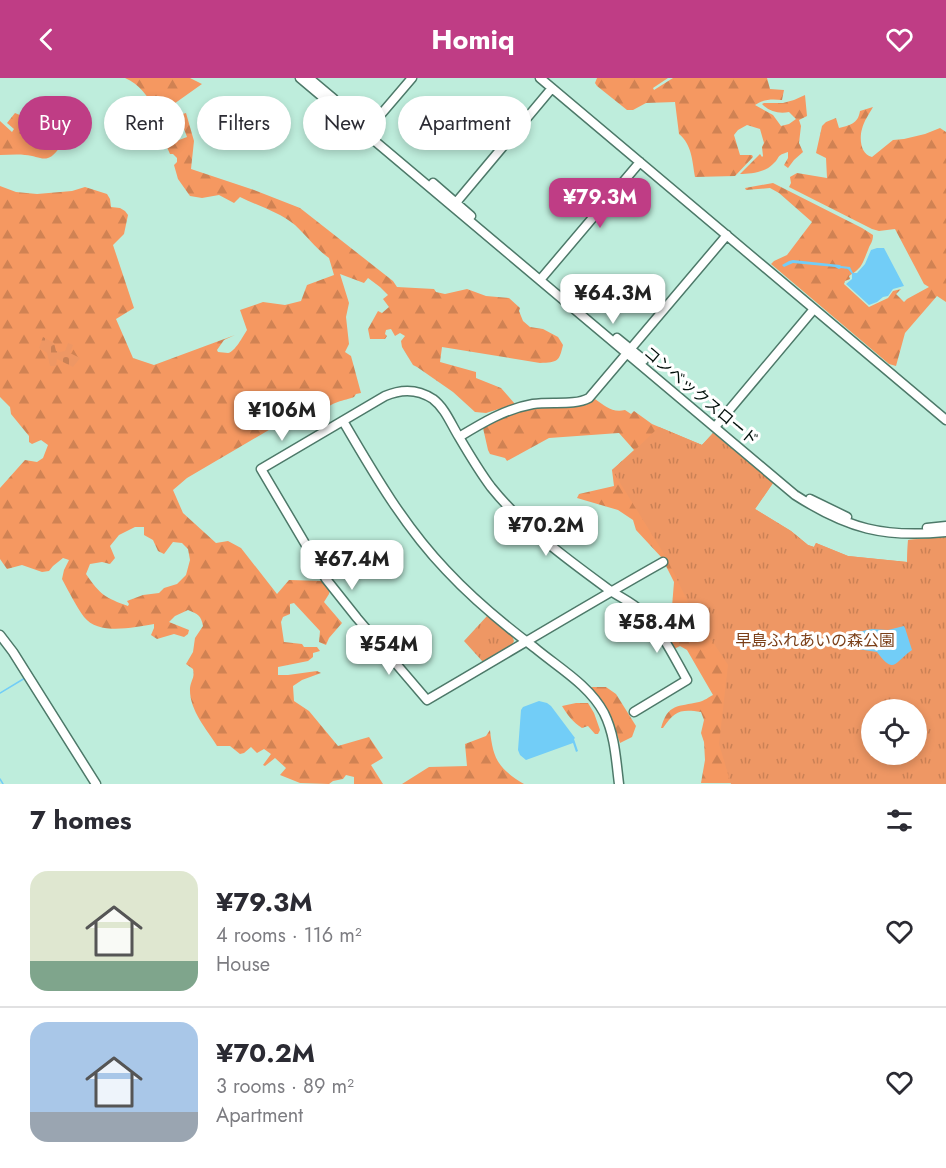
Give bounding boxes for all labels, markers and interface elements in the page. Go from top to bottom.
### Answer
text: Homiq [431,20,515,59]
icon: back [30,23,63,56]
icon: heart [883,23,916,56]
chip: Buy [18,96,92,150]
chip: Rent [104,96,185,150]
chip: Filters [197,96,291,150]
chip: New [303,96,386,150]
chip: Apartment [398,96,531,150]
pin: ¥79.3M [551,178,649,229]
text: ¥79.3M [563,183,637,212]
pin: ¥64.3M [564,274,662,325]
text: ¥64.3M [574,279,652,308]
street label: コンベックスロード [639,341,763,451]
pin: ¥106M [240,391,324,442]
text: ¥106M [248,396,316,425]
pin: ¥70.2M [497,506,595,557]
text: ¥70.2M [508,511,584,540]
pin: ¥67.4M [303,540,401,591]
text: ¥67.4M [314,545,390,574]
pin: ¥58.4M [608,603,706,654]
text: ¥58.4M [619,608,695,637]
pin: ¥54M [353,625,425,676]
park label: 早島ふれあいの森公園 [735,629,895,652]
text: ¥54M [360,630,418,659]
map controls [861,699,927,765]
button: locate [861,699,927,765]
text: 7 homes [30,801,132,839]
icon: filters [883,804,916,837]
text: ¥79.3M [216,883,312,921]
icon: home [78,895,150,967]
icon: heart [883,915,916,948]
text: 4 rooms · 116 m² [216,921,362,950]
text: House [216,950,270,979]
text: ¥70.2M [216,1034,315,1072]
icon: home [78,1046,150,1118]
icon: heart [883,1066,916,1099]
text: 3 rooms · 89 m² [216,1072,354,1101]
text: Apartment [216,1101,303,1130]

